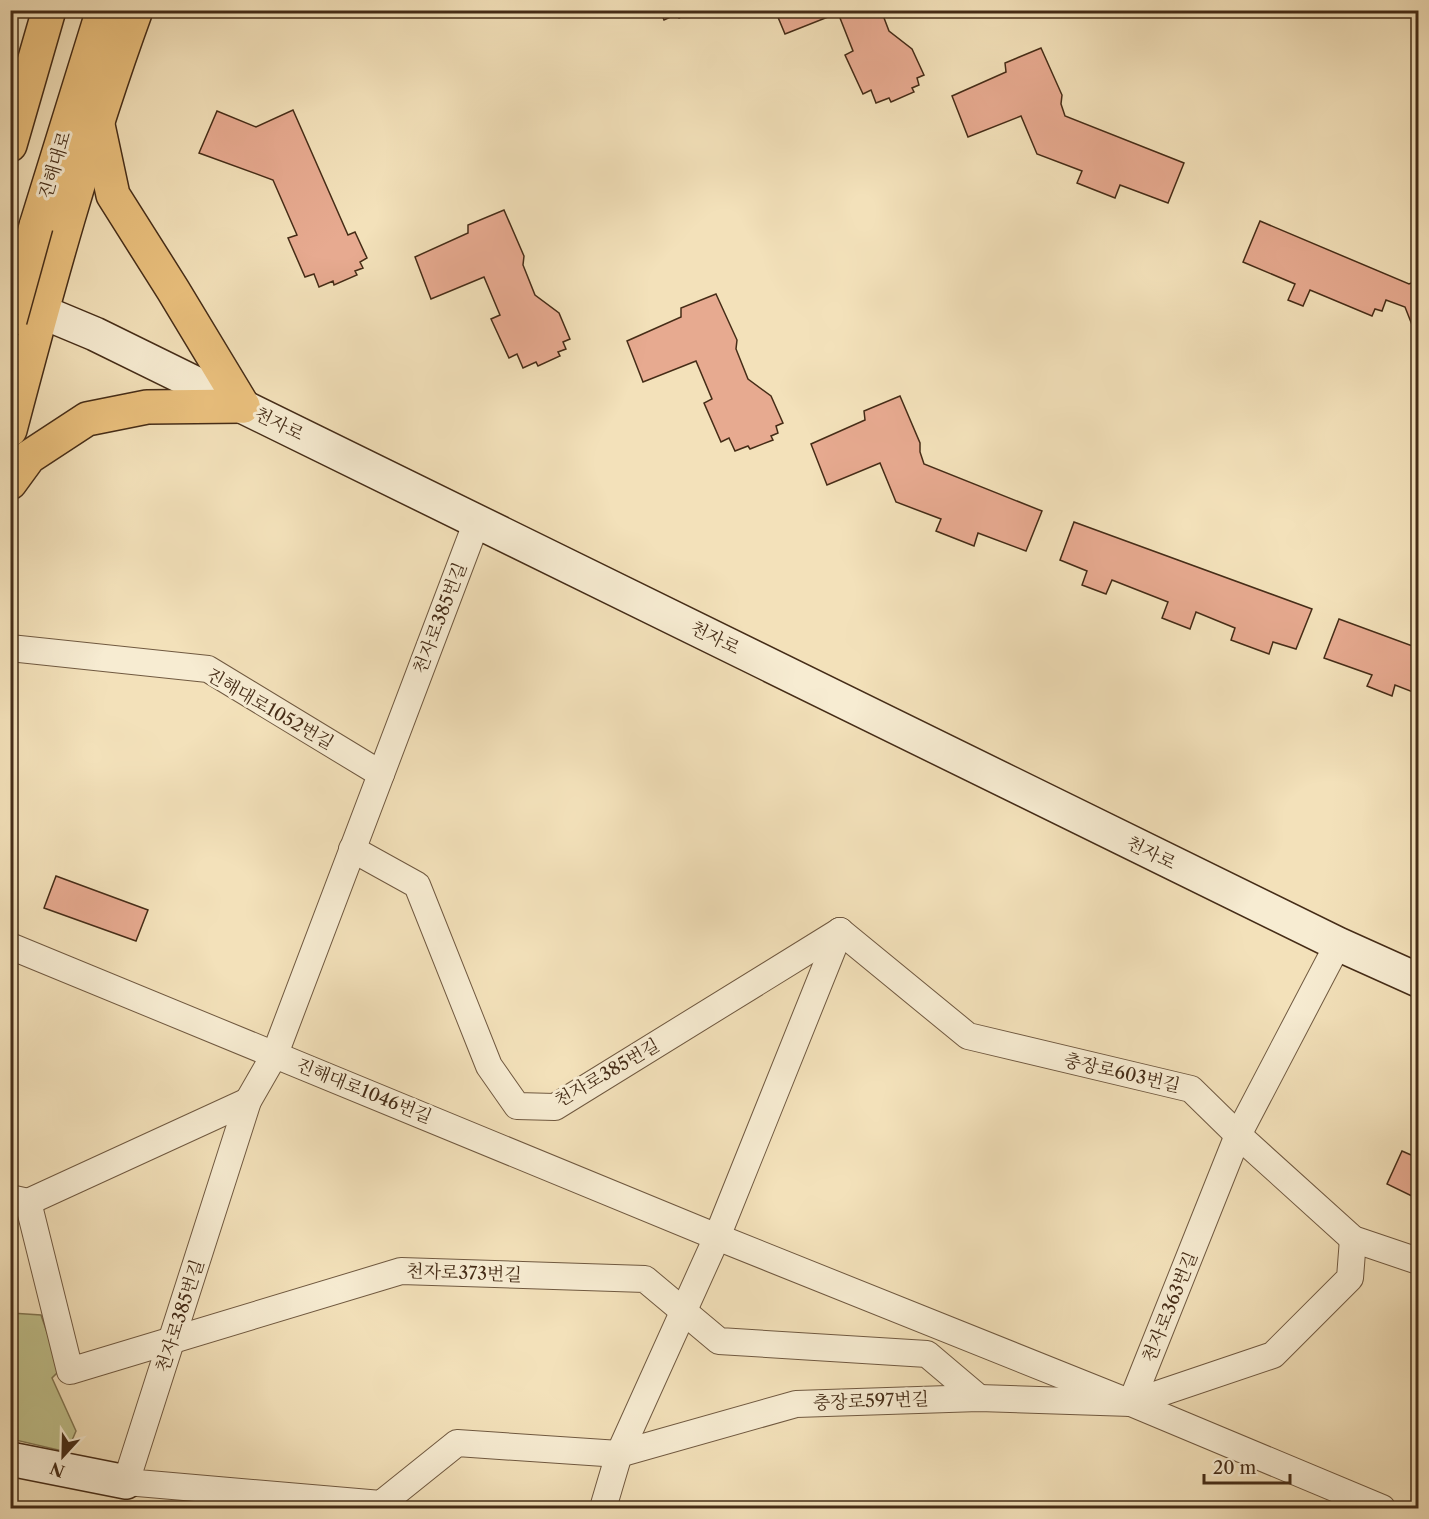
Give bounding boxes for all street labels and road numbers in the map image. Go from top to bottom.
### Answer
street label: 진해대로 [34,129,76,201]
street label: 천자로 [251,403,307,445]
street label: 천자로385번길 [409,559,471,677]
street label: 천자로 [687,617,743,659]
street label: 진해대로1052번길 [202,664,338,754]
street label: 천자로 [1123,832,1179,874]
street label: 천자로385번길 [551,1034,663,1112]
street label: 충장로603번길 [1062,1049,1182,1097]
street label: 진해대로1046번길 [293,1054,435,1128]
street label: 천자로363번길 [1138,1249,1202,1365]
street label: 천자로385번길 [151,1257,209,1375]
street label: 천자로373번길 [406,1260,522,1286]
street label: 충장로597번길 [813,1388,929,1414]

